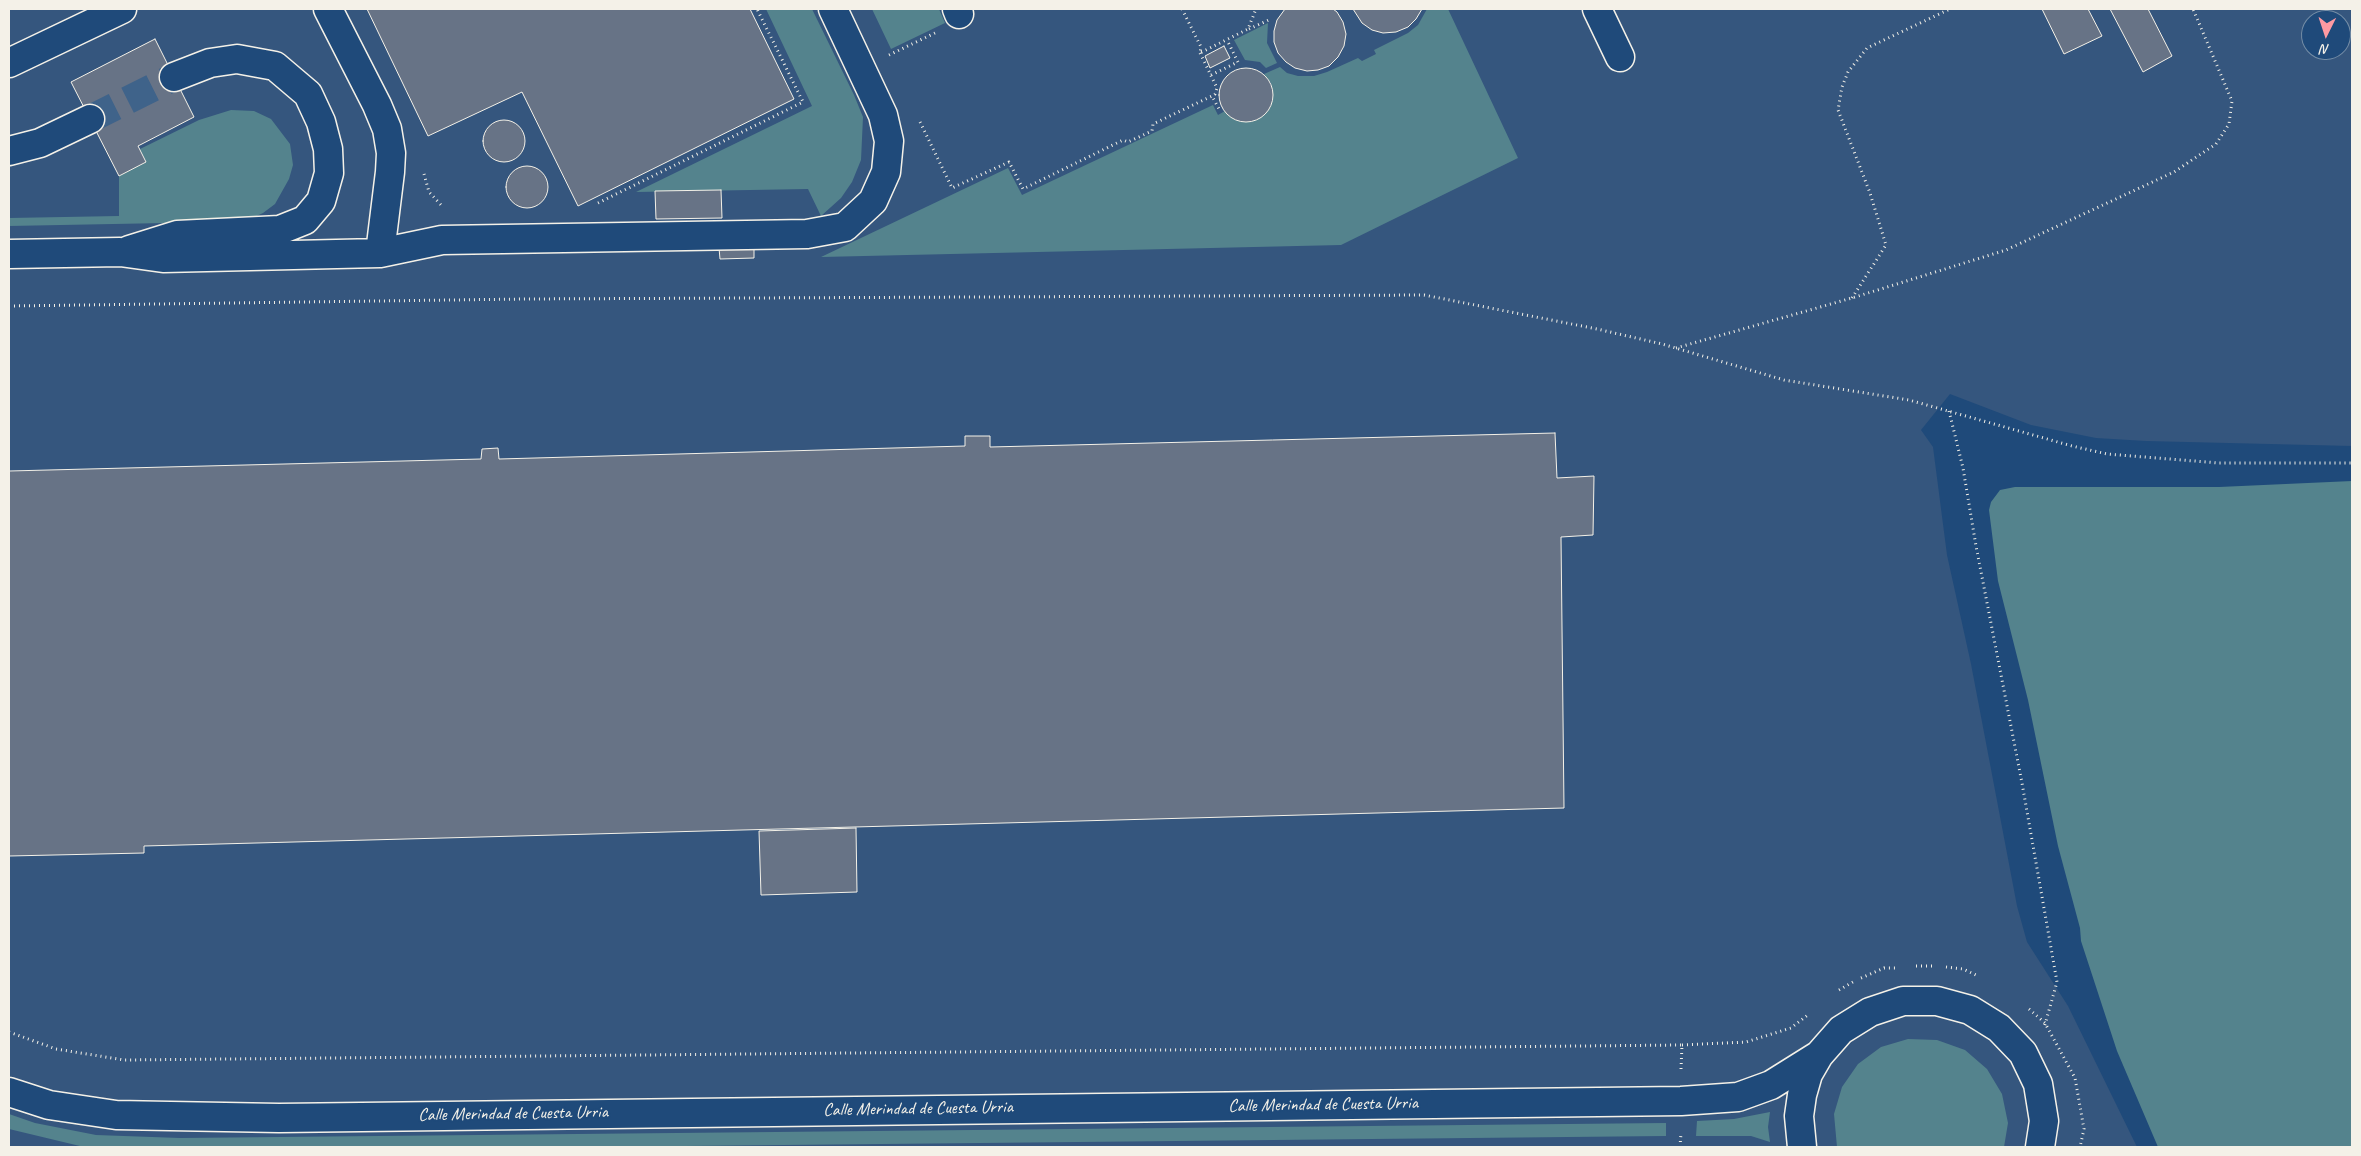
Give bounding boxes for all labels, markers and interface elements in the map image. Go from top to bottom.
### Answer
north arrow [2301,10,2351,60]
text: N [2320,41,2330,58]
street label: Calle Merindad de Cuesta Urria [1228,1093,1418,1117]
street label: Calle Merindad de Cuesta Urria [823,1097,1013,1121]
street label: Calle Merindad de Cuesta Urria [418,1102,608,1126]

